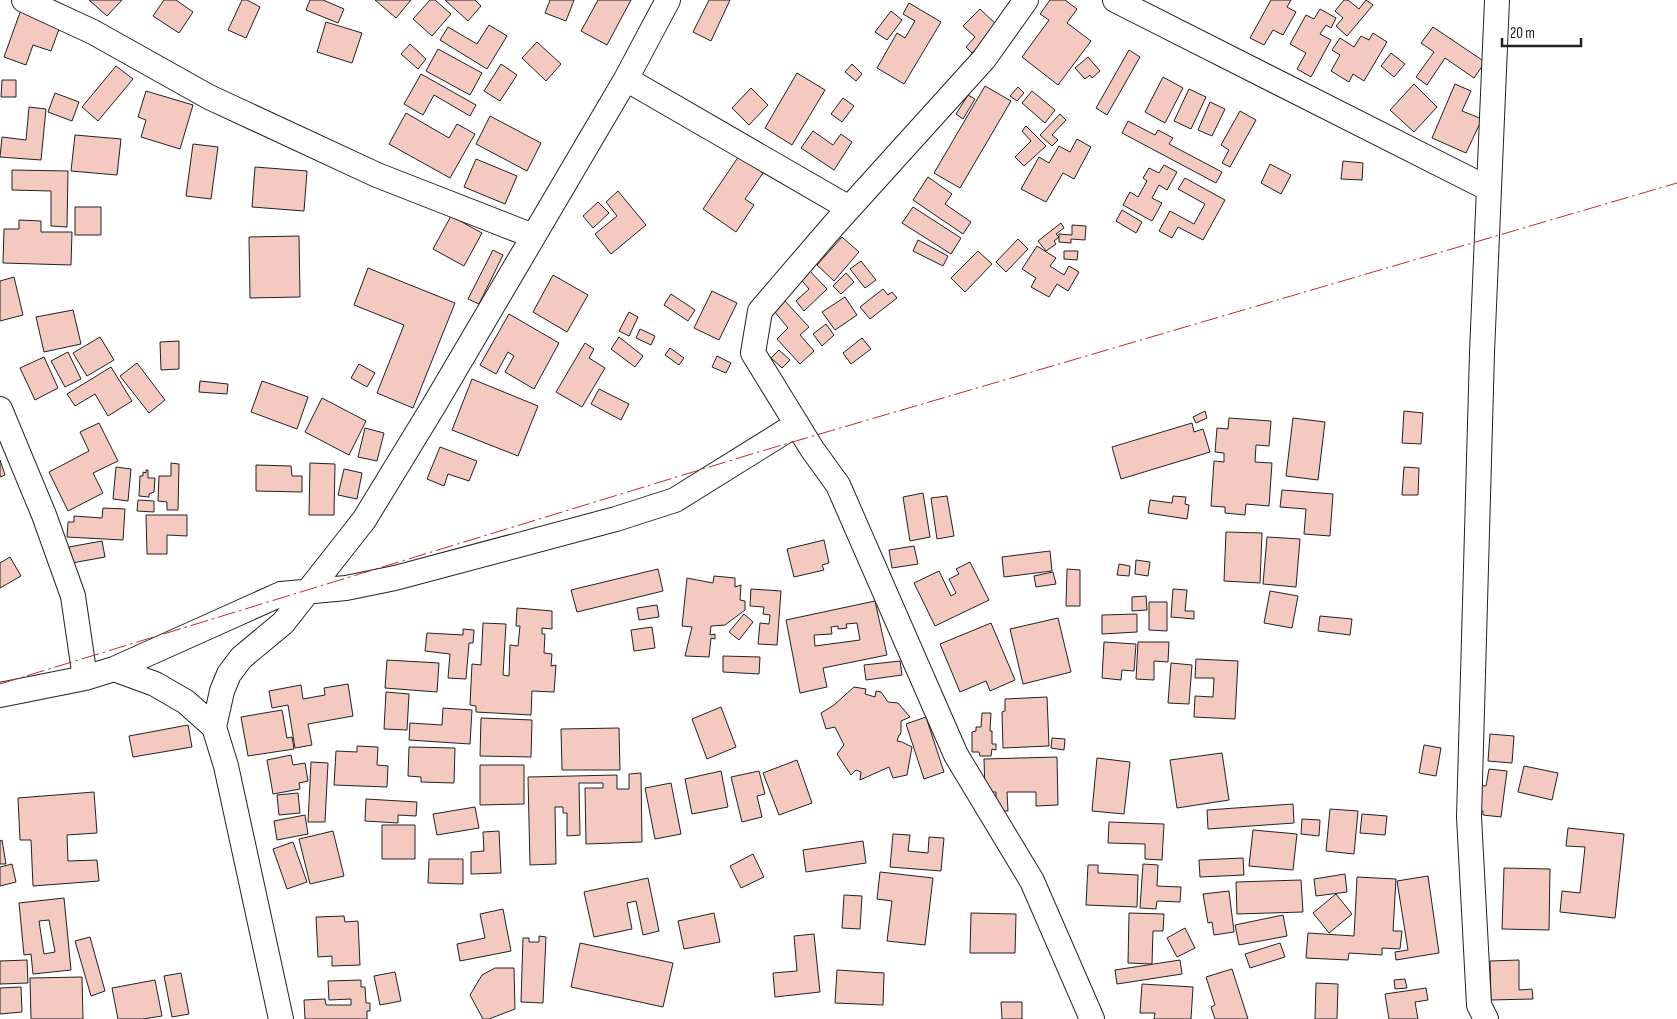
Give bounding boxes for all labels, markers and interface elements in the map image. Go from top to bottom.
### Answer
scale bar [1502,15,1581,47]
text: 20 m [1510,24,1535,43]

